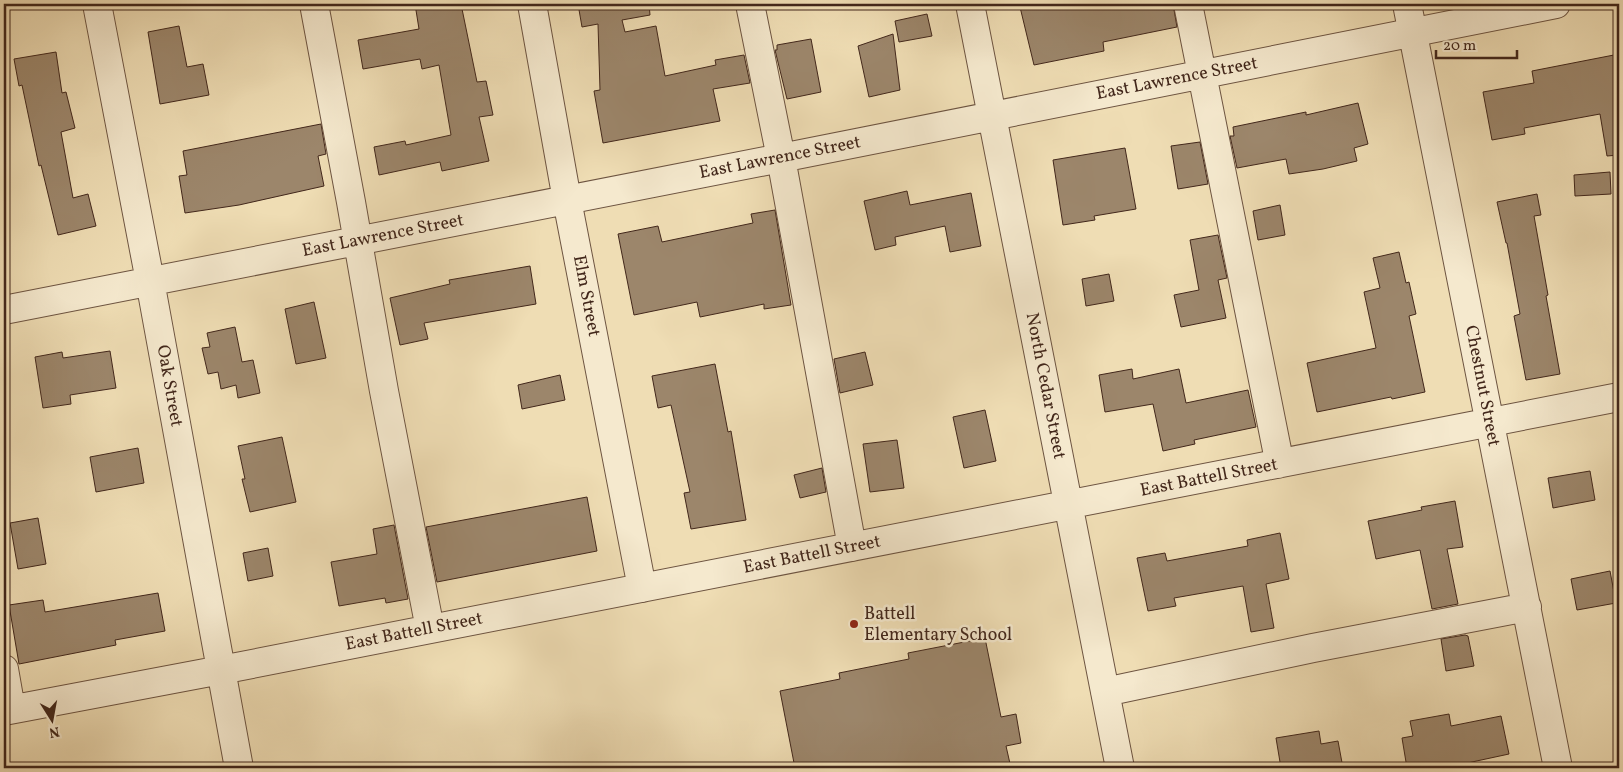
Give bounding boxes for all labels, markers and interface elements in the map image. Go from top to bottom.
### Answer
scale bar [1436,28,1517,60]
text: 20 m [1443,36,1476,57]
street label: East Lawrence Street [1094,51,1260,107]
street label: East Lawrence Street [697,130,863,186]
street label: East Lawrence Street [300,208,466,264]
street label: Elm Street [566,253,606,339]
street label: North Cedar Street [1019,311,1071,461]
street label: Chestnut Street [1458,323,1506,449]
street label: Oak Street [150,343,188,429]
street label: East Battell Street [1138,452,1280,504]
street label: East Battell Street [741,529,883,581]
place label: Battell Elementary School [864,602,1012,648]
street label: East Battell Street [343,606,485,658]
marker: Battell Elementary School [848,618,860,630]
north arrow [28,694,78,744]
text: N [47,721,61,742]

